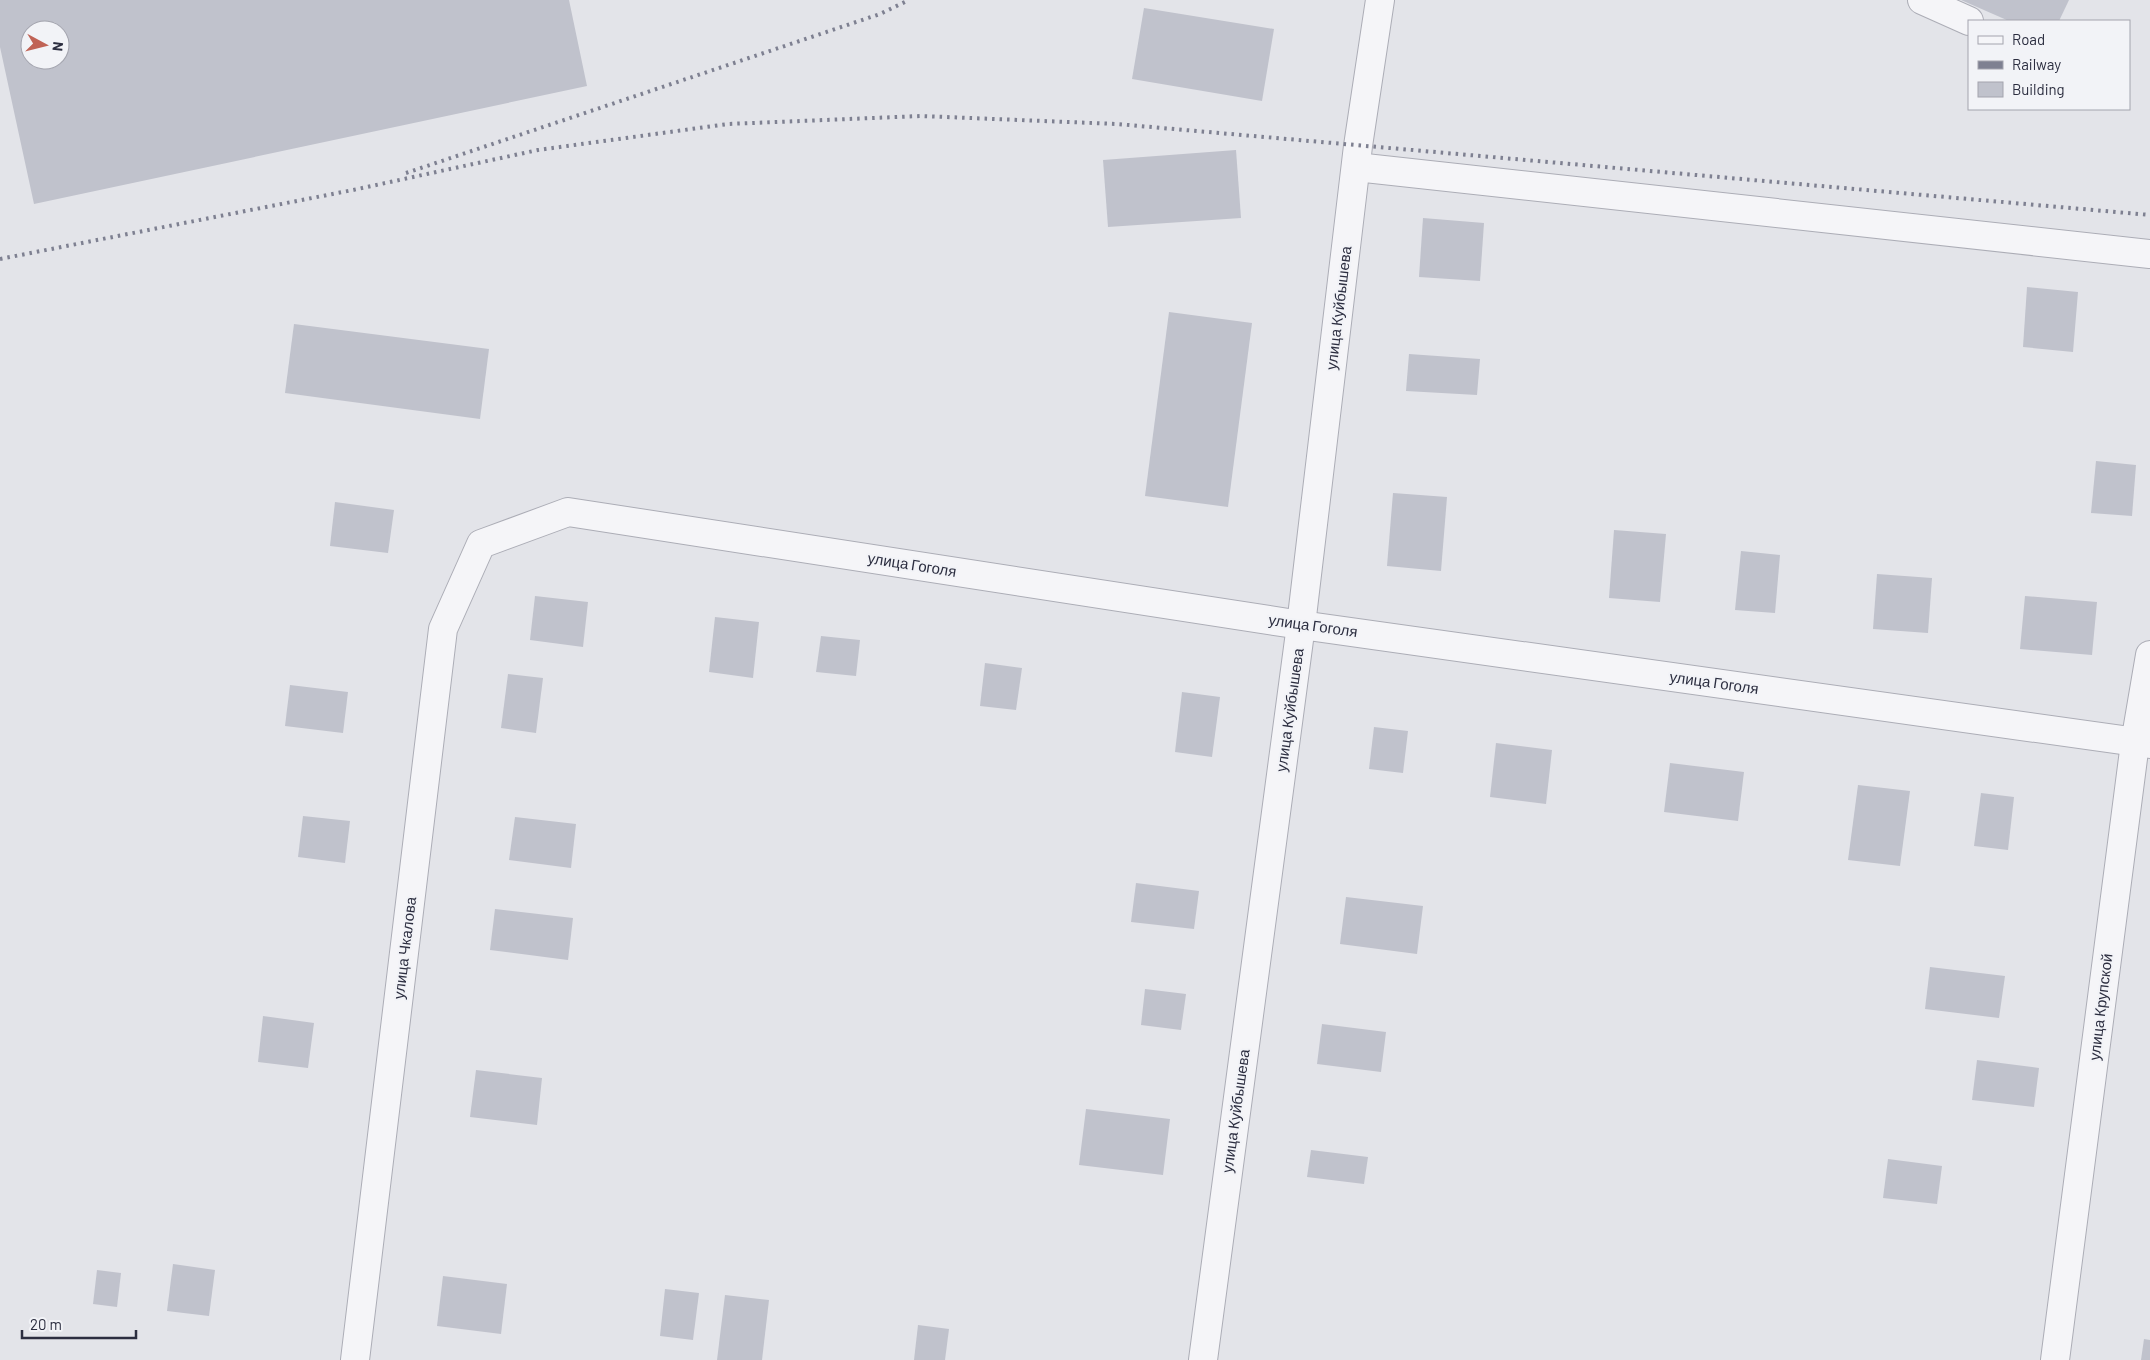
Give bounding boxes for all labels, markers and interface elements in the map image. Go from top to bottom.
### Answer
north arrow [20,20,70,70]
legend [1968,20,2130,110]
text: Road [2012,30,2045,48]
text: N [49,41,67,52]
text: Railway [2012,55,2061,73]
text: Building [2012,80,2065,98]
street label: улица Куйбышева [1321,244,1355,371]
street label: улица Гоголя [866,548,958,580]
street label: улица Гоголя [1267,610,1359,640]
street label: улица Куйбышева [1271,646,1307,773]
street label: улица Гоголя [1668,667,1760,697]
street label: улица Чкалова [389,895,419,1000]
street label: улица Крупской [2085,952,2116,1061]
street label: улица Куйбышева [1217,1047,1253,1174]
scale bar [22,1308,136,1340]
text: 20 m [30,1315,62,1333]

